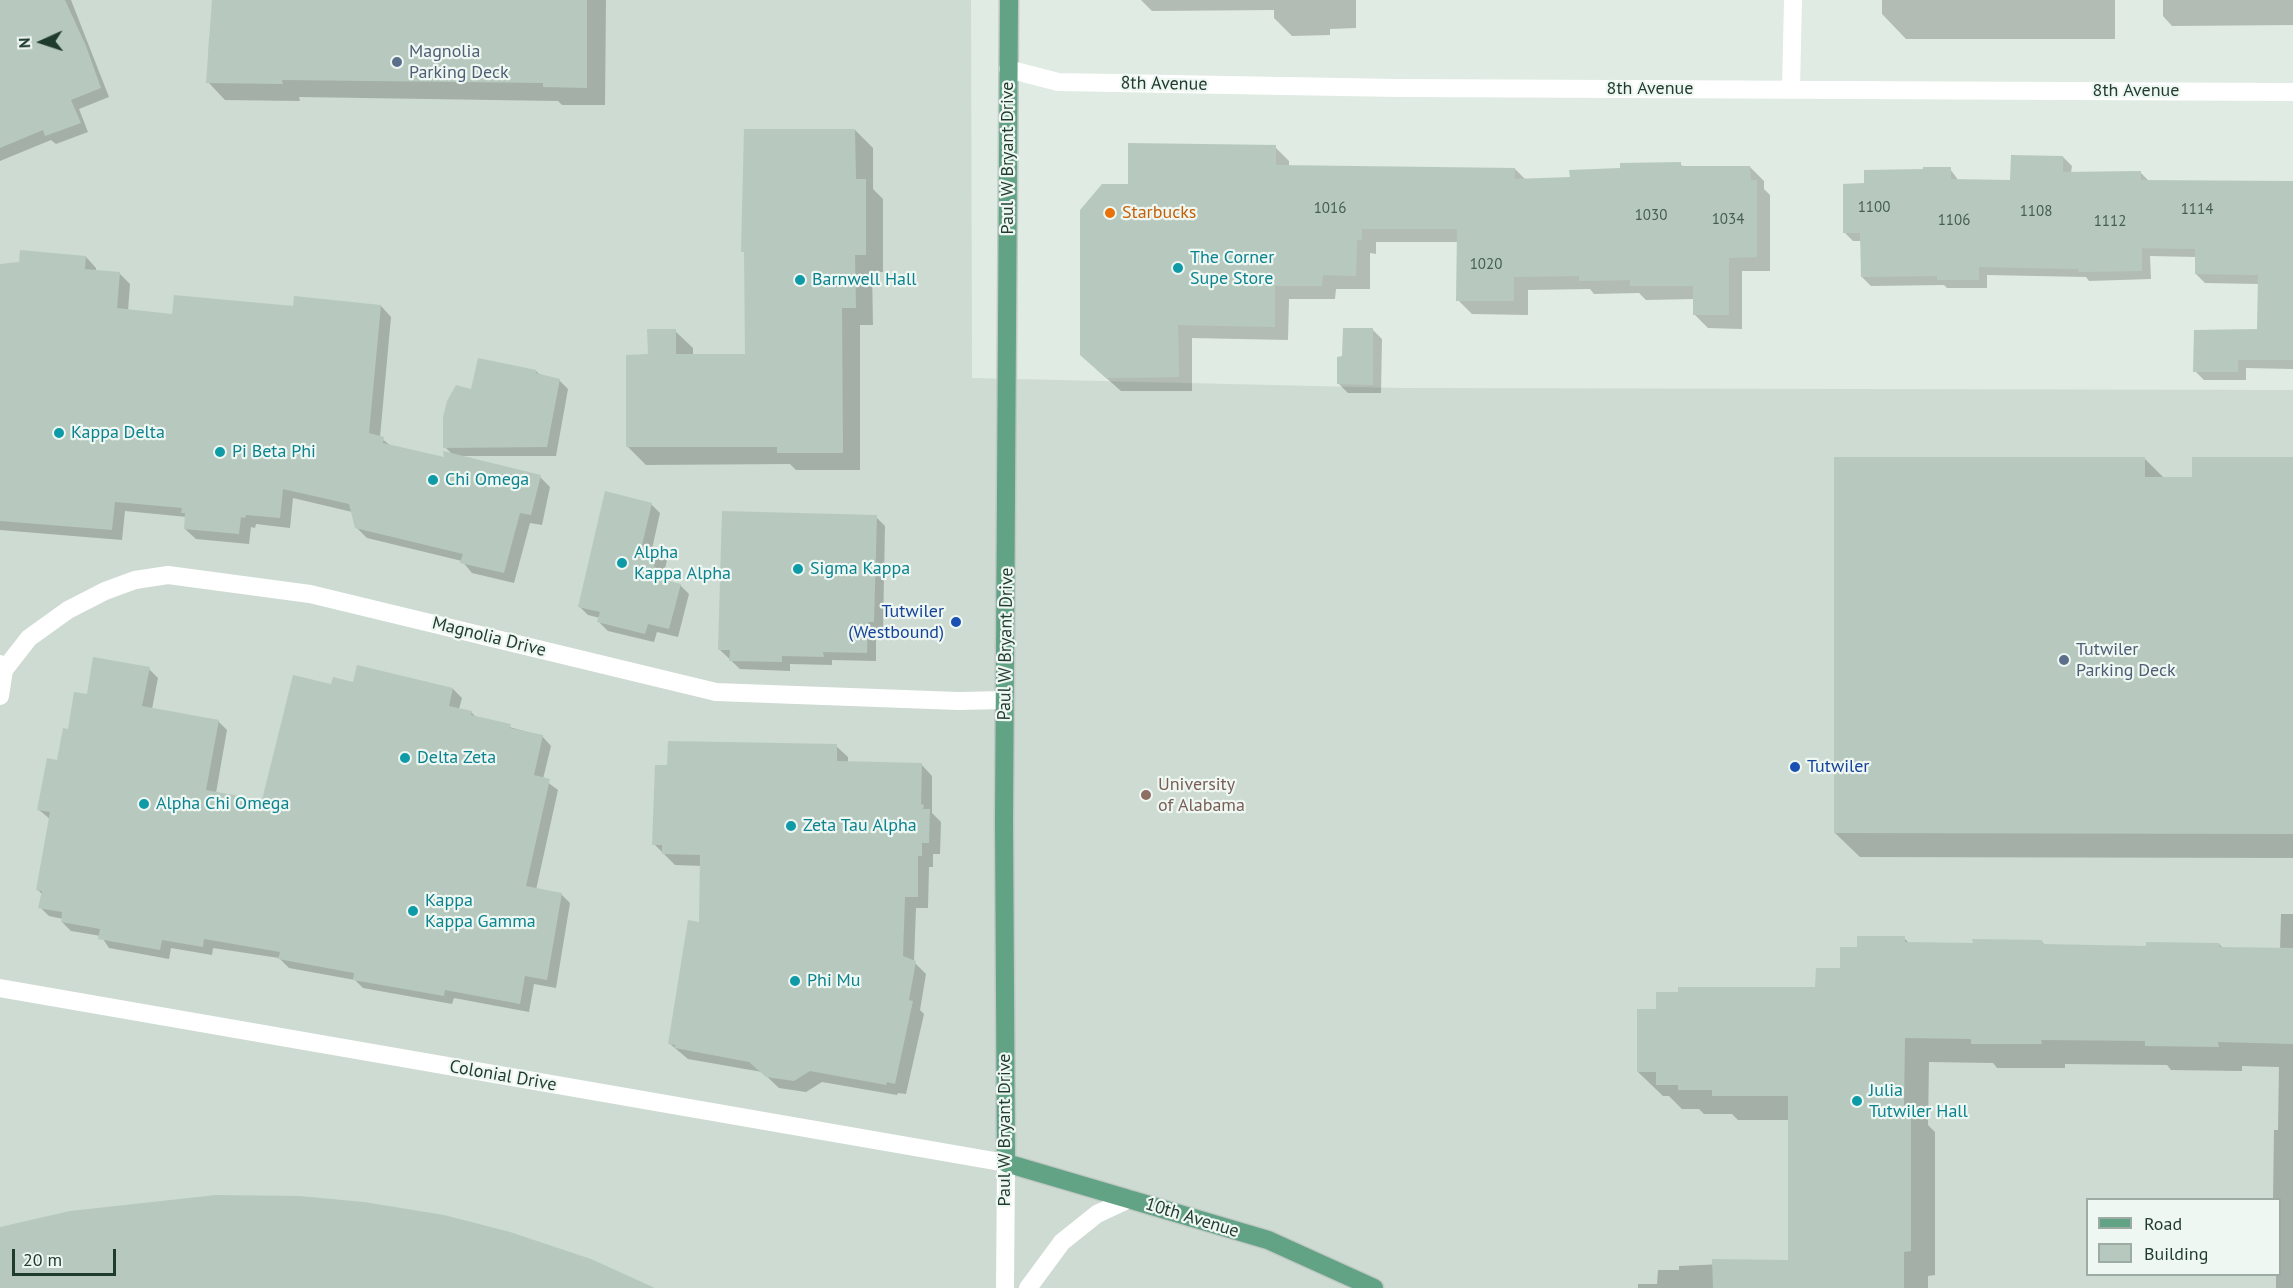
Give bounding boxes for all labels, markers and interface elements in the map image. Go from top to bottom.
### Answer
north arrow [12,12,72,72]
text: N [14,37,34,49]
place label: Magnolia Parking Deck [409,41,509,84]
marker: Magnolia Parking Deck [390,55,404,69]
street label: 8th Avenue [1120,72,1208,96]
street label: 8th Avenue [1607,78,1693,100]
street label: 8th Avenue [2093,80,2179,102]
street label: Paul W Bryant Drive [997,82,1019,234]
house number: 1100 [1858,199,1890,217]
house number: 1016 [1314,200,1346,218]
house number: 1114 [2181,201,2213,219]
place label: Starbucks [1122,202,1196,224]
house number: 1108 [2020,203,2052,221]
marker: Starbucks [1103,206,1117,220]
house number: 1030 [1635,207,1667,225]
house number: 1034 [1712,211,1744,229]
house number: 1106 [1938,212,1970,230]
house number: 1112 [2094,213,2126,231]
place label: The Corner Supe Store [1190,247,1274,290]
house number: 1020 [1470,256,1502,274]
marker: The Corner Supe Store [1171,261,1185,275]
place label: Barnwell Hall [812,269,916,291]
marker: Barnwell Hall [793,273,807,287]
place label: Kappa Delta [71,422,165,444]
marker: Kappa Delta [52,426,66,440]
place label: Pi Beta Phi [232,441,316,463]
marker: Pi Beta Phi [213,445,227,459]
place label: Chi Omega [445,469,529,491]
marker: Chi Omega [426,473,440,487]
place label: Alpha Kappa Alpha [634,542,731,584]
marker: Alpha Kappa Alpha [615,556,629,570]
place label: Sigma Kappa [810,558,910,580]
marker: Sigma Kappa [791,562,805,576]
street label: Paul W Bryant Drive [994,567,1018,721]
place label: Tutwiler (Westbound) [848,601,944,644]
street label: Magnolia Drive [430,612,548,662]
marker: Tutwiler (Westbound) [949,615,963,629]
place label: Tutwiler Parking Deck [2076,639,2176,682]
marker: Tutwiler Parking Deck [2057,653,2071,667]
place label: Delta Zeta [417,747,496,769]
marker: Delta Zeta [398,751,412,765]
place label: Tutwiler [1807,756,1869,778]
marker: Tutwiler [1788,760,1802,774]
place label: University of Alabama [1158,774,1245,816]
marker: University of Alabama [1139,788,1153,802]
place label: Alpha Chi Omega [156,793,289,815]
marker: Alpha Chi Omega [137,797,151,811]
place label: Zeta Tau Alpha [803,815,917,837]
marker: Zeta Tau Alpha [784,819,798,833]
place label: Kappa Kappa Gamma [425,890,536,932]
marker: Kappa Kappa Gamma [406,904,420,918]
place label: Phi Mu [807,970,860,992]
marker: Phi Mu [788,974,802,988]
street label: Paul W Bryant Drive [994,1054,1016,1206]
street label: Colonial Drive [448,1056,558,1096]
place label: Julia Tutwiler Hall [1869,1080,1968,1122]
marker: Julia Tutwiler Hall [1850,1094,1864,1108]
street label: 10th Avenue [1143,1194,1241,1242]
legend [2086,1198,2281,1276]
text: Road [2144,1212,2182,1235]
scale bar [15,1237,118,1275]
text: Building [2144,1242,2208,1265]
text: 20 m [23,1248,62,1271]

